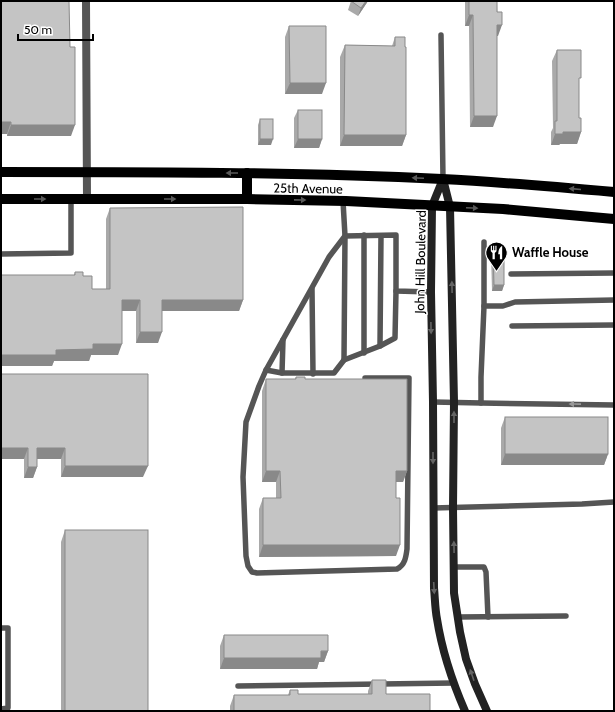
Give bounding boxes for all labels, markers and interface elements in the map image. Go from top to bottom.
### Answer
scale bar [18,16,93,42]
text: 50 m [24,22,52,37]
one-way arrow [225,170,238,176]
one-way arrow [411,175,424,181]
street label: 25th Avenue [273,179,343,197]
one-way arrow [569,186,581,192]
one-way arrow [34,196,47,202]
one-way arrow [164,196,177,202]
one-way arrow [294,197,307,203]
one-way arrow [466,204,478,211]
street label: John Hill Boulevard [411,210,429,315]
restaurant icon: Waffle House [484,239,510,272]
place label: Waffle House [512,244,589,260]
one-way arrow [449,280,455,293]
one-way arrow [428,322,435,334]
one-way arrow [569,401,581,408]
one-way arrow [451,410,457,423]
one-way arrow [430,452,436,465]
one-way arrow [451,540,457,553]
one-way arrow [431,582,437,595]
one-way arrow [469,669,475,681]

